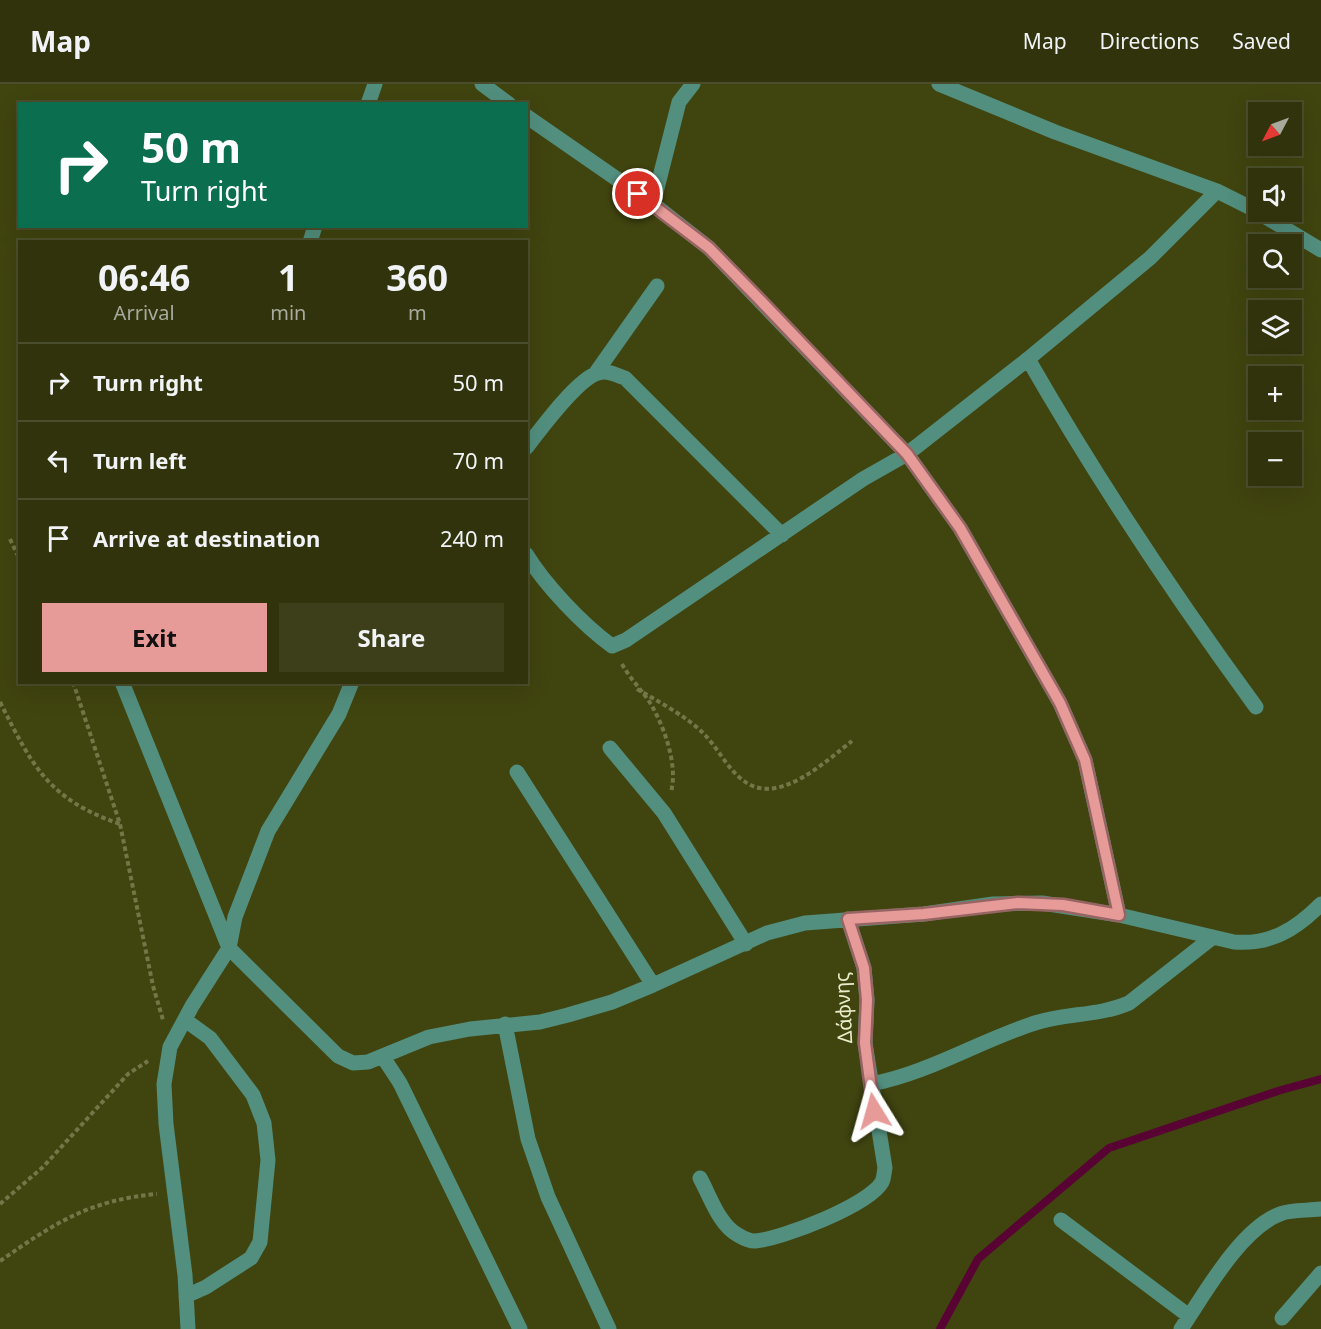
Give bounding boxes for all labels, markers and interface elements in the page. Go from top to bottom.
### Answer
text: Map [30,22,91,60]
text: Map [1023,27,1067,55]
text: Directions [1100,27,1199,55]
text: Saved [1232,27,1291,55]
north arrow [1248,102,1302,156]
map controls [1248,102,1302,486]
text: 50 m [141,118,241,175]
icon: right [42,126,120,204]
pin [612,168,663,219]
button: sound [1248,168,1302,222]
text: Turn right [141,172,267,209]
icon: arrive [621,177,654,210]
button: search [1248,234,1302,288]
text: 06:46 [98,253,190,302]
text: 1 [278,253,299,302]
text: 360 [386,253,448,302]
text: Arrival [114,299,175,326]
text: min [270,299,306,326]
text: m [408,299,427,326]
button: layers [1248,300,1302,354]
icon: right [42,366,75,399]
button: + [1248,366,1302,420]
text: Turn right [93,367,203,397]
text: 50 m [453,367,504,397]
button: − [1248,432,1302,486]
icon: left [42,444,75,477]
text: Turn left [93,445,187,475]
text: 70 m [453,445,504,475]
icon: arrive [42,522,75,555]
text: Arrive at destination [93,523,320,553]
text: 240 m [440,523,504,553]
button: Exit [42,603,267,672]
button: Share [279,603,504,672]
street label: Δάφνης [828,971,858,1044]
position arrow [842,1079,906,1143]

